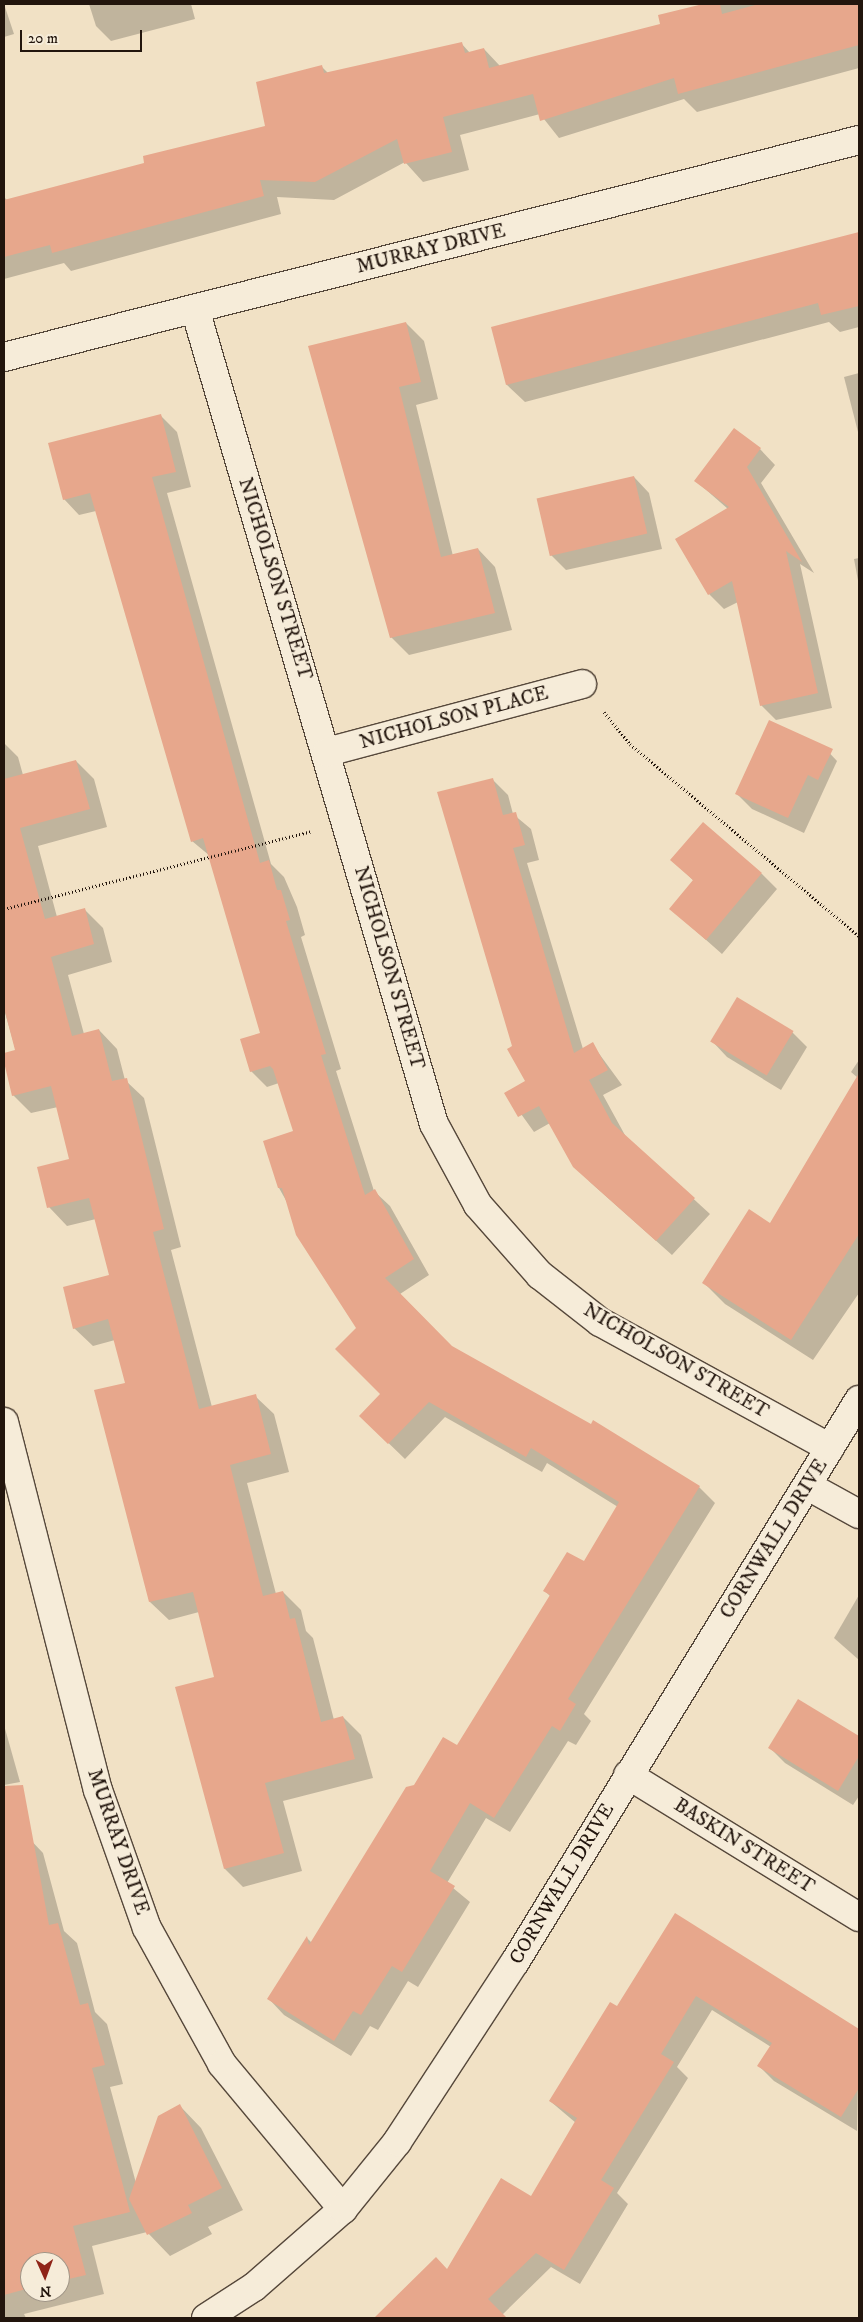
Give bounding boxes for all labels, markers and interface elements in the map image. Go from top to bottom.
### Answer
scale bar [22,20,145,52]
text: 20 m [28,29,58,48]
street label: MURRAY DRIVE [354,219,508,279]
street label: NICHOLSON STREET [233,475,317,683]
street label: NICHOLSON PLACE [357,681,551,755]
street label: NICHOLSON STREET [348,864,430,1072]
street label: NICHOLSON STREET [579,1298,773,1424]
street label: CORNWALL DRIVE [715,1455,833,1623]
street label: MURRAY DRIVE [82,1766,154,1918]
street label: BASKIN STREET [669,1793,819,1899]
street label: CORNWALL DRIVE [504,1799,620,1969]
north arrow [20,2252,70,2302]
text: N [39,2282,52,2300]

